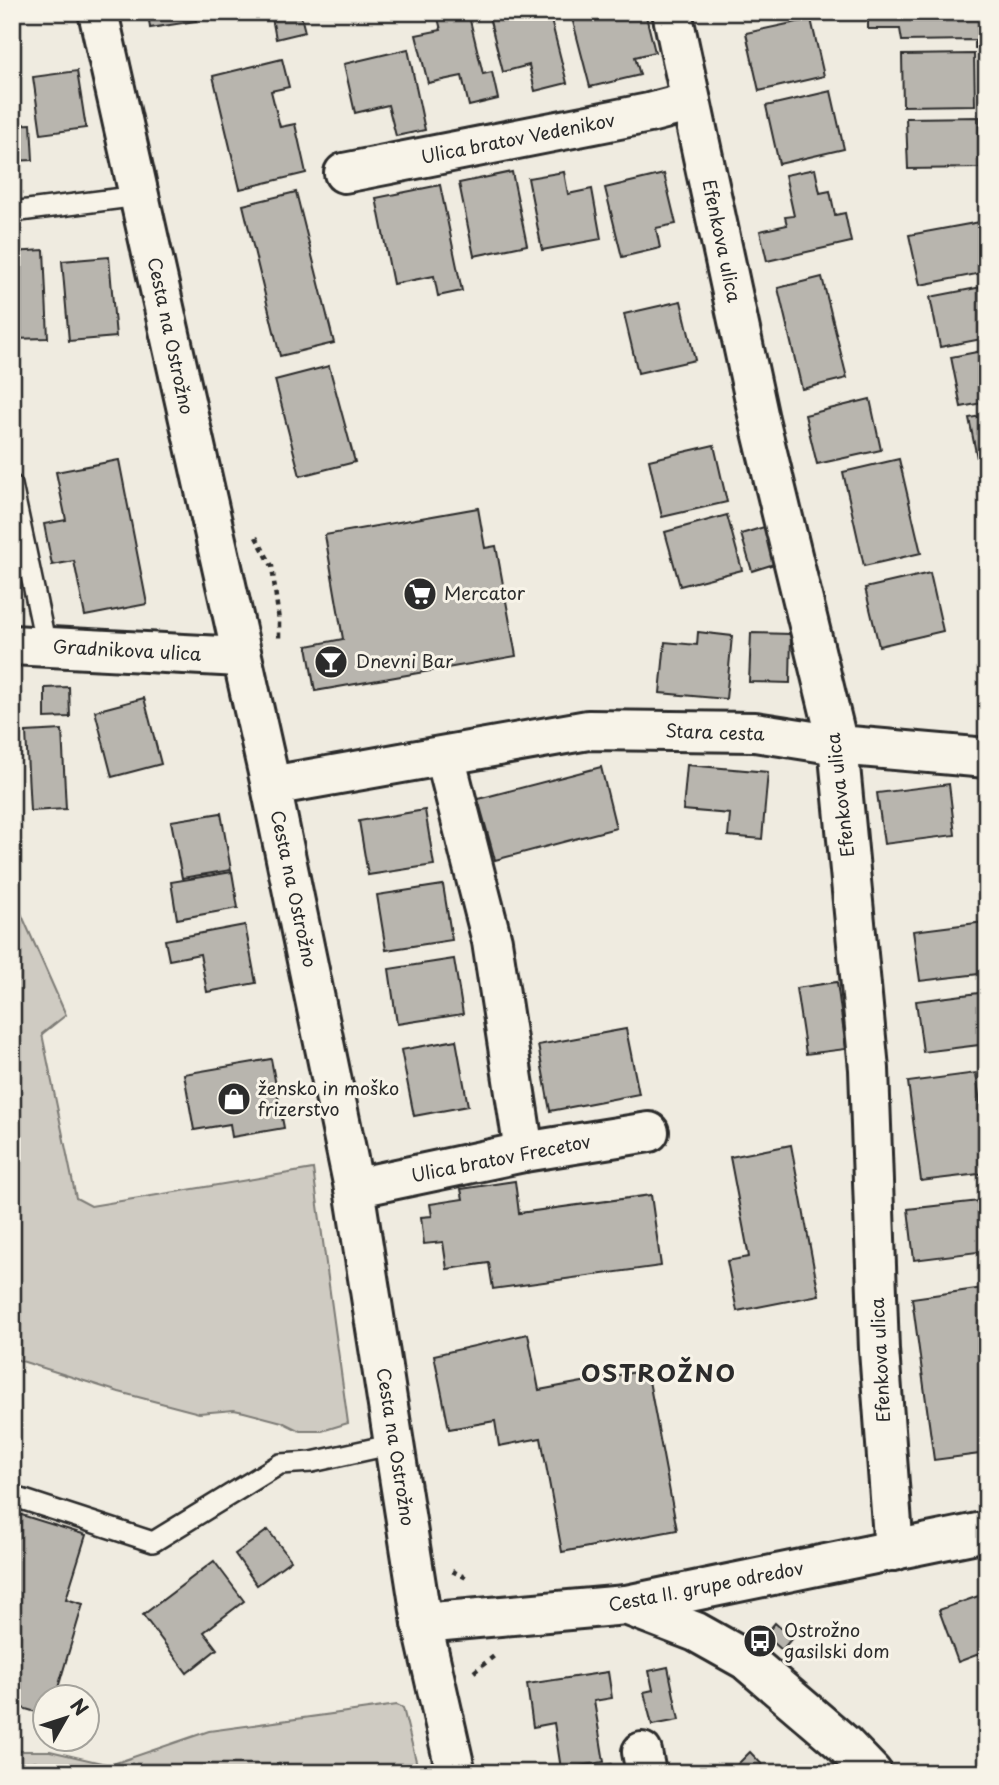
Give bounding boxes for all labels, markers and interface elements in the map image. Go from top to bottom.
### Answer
street label: Ulica bratov Vedenikov [419,106,617,170]
street label: Efenkova ulica [696,177,749,305]
street label: Cesta na Ostrožno [142,255,201,417]
supermarket icon: Mercator [401,575,439,613]
place label: Mercator [444,579,526,606]
street label: Gradnikova ulica [52,632,203,667]
bar icon: Dnevni Bar [312,643,350,681]
place label: Dnevni Bar [356,647,454,674]
street label: Stara cesta [665,716,766,747]
street label: Efenkova ulica [818,731,861,859]
street label: Cesta na Ostrožno [265,808,324,970]
place label: žensko in moško frizerstvo [258,1074,399,1122]
shop icon: žensko in moško frizerstvo [215,1080,253,1118]
street label: Ulica bratov Frecetov [409,1127,593,1188]
street label: Efenkova ulica [863,1296,896,1423]
district label: OSTROŽNO [581,1354,737,1390]
street label: Cesta na Ostrožno [371,1366,422,1528]
street label: Cesta II. grupe odredov [606,1553,806,1618]
place label: Ostrožno gasilski dom [784,1616,890,1664]
bus stop icon: Ostrožno gasilski dom [741,1622,779,1660]
north arrow [32,1684,102,1754]
text: N [64,1692,96,1721]

